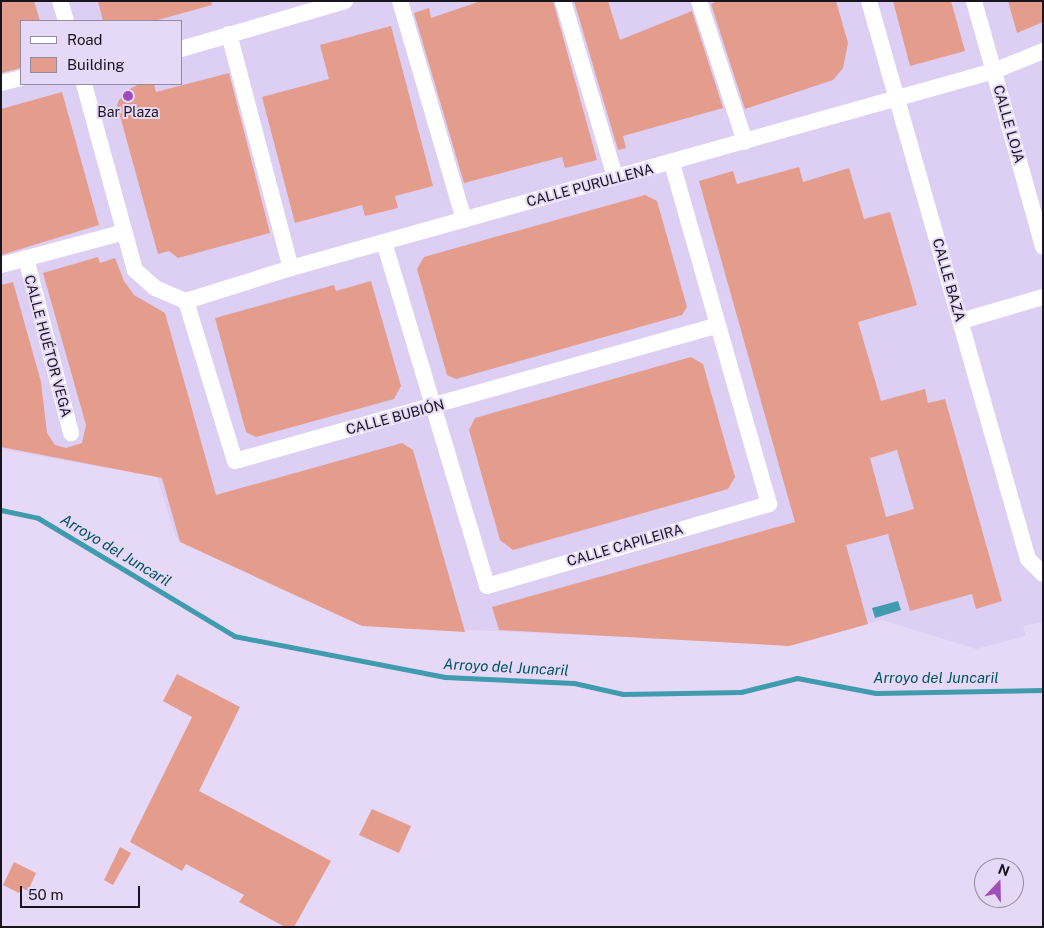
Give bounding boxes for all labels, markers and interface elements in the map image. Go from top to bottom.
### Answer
legend [20,20,182,85]
text: Road [67,31,103,48]
text: Building [67,56,125,73]
street label: CALLE LOJA [990,83,1028,165]
marker: Bar Plaza [122,90,134,102]
place label: Bar Plaza [97,104,159,120]
street label: CALLE PURULLENA [525,160,655,210]
street label: CALLE BAZA [929,236,969,324]
street label: CALLE HUÉTOR VEGA [21,273,75,419]
street label: CALLE BUBIÓN [344,396,446,438]
water label: Arroyo del Juncaril [57,510,175,590]
street label: CALLE CAPILEIRA [565,520,685,570]
water label: Arroyo del Juncaril [443,655,569,679]
water label: Arroyo del Juncaril [873,669,999,687]
north arrow [974,858,1024,908]
text: N [996,860,1012,879]
scale bar [22,876,142,908]
text: 50 m [28,886,63,903]

